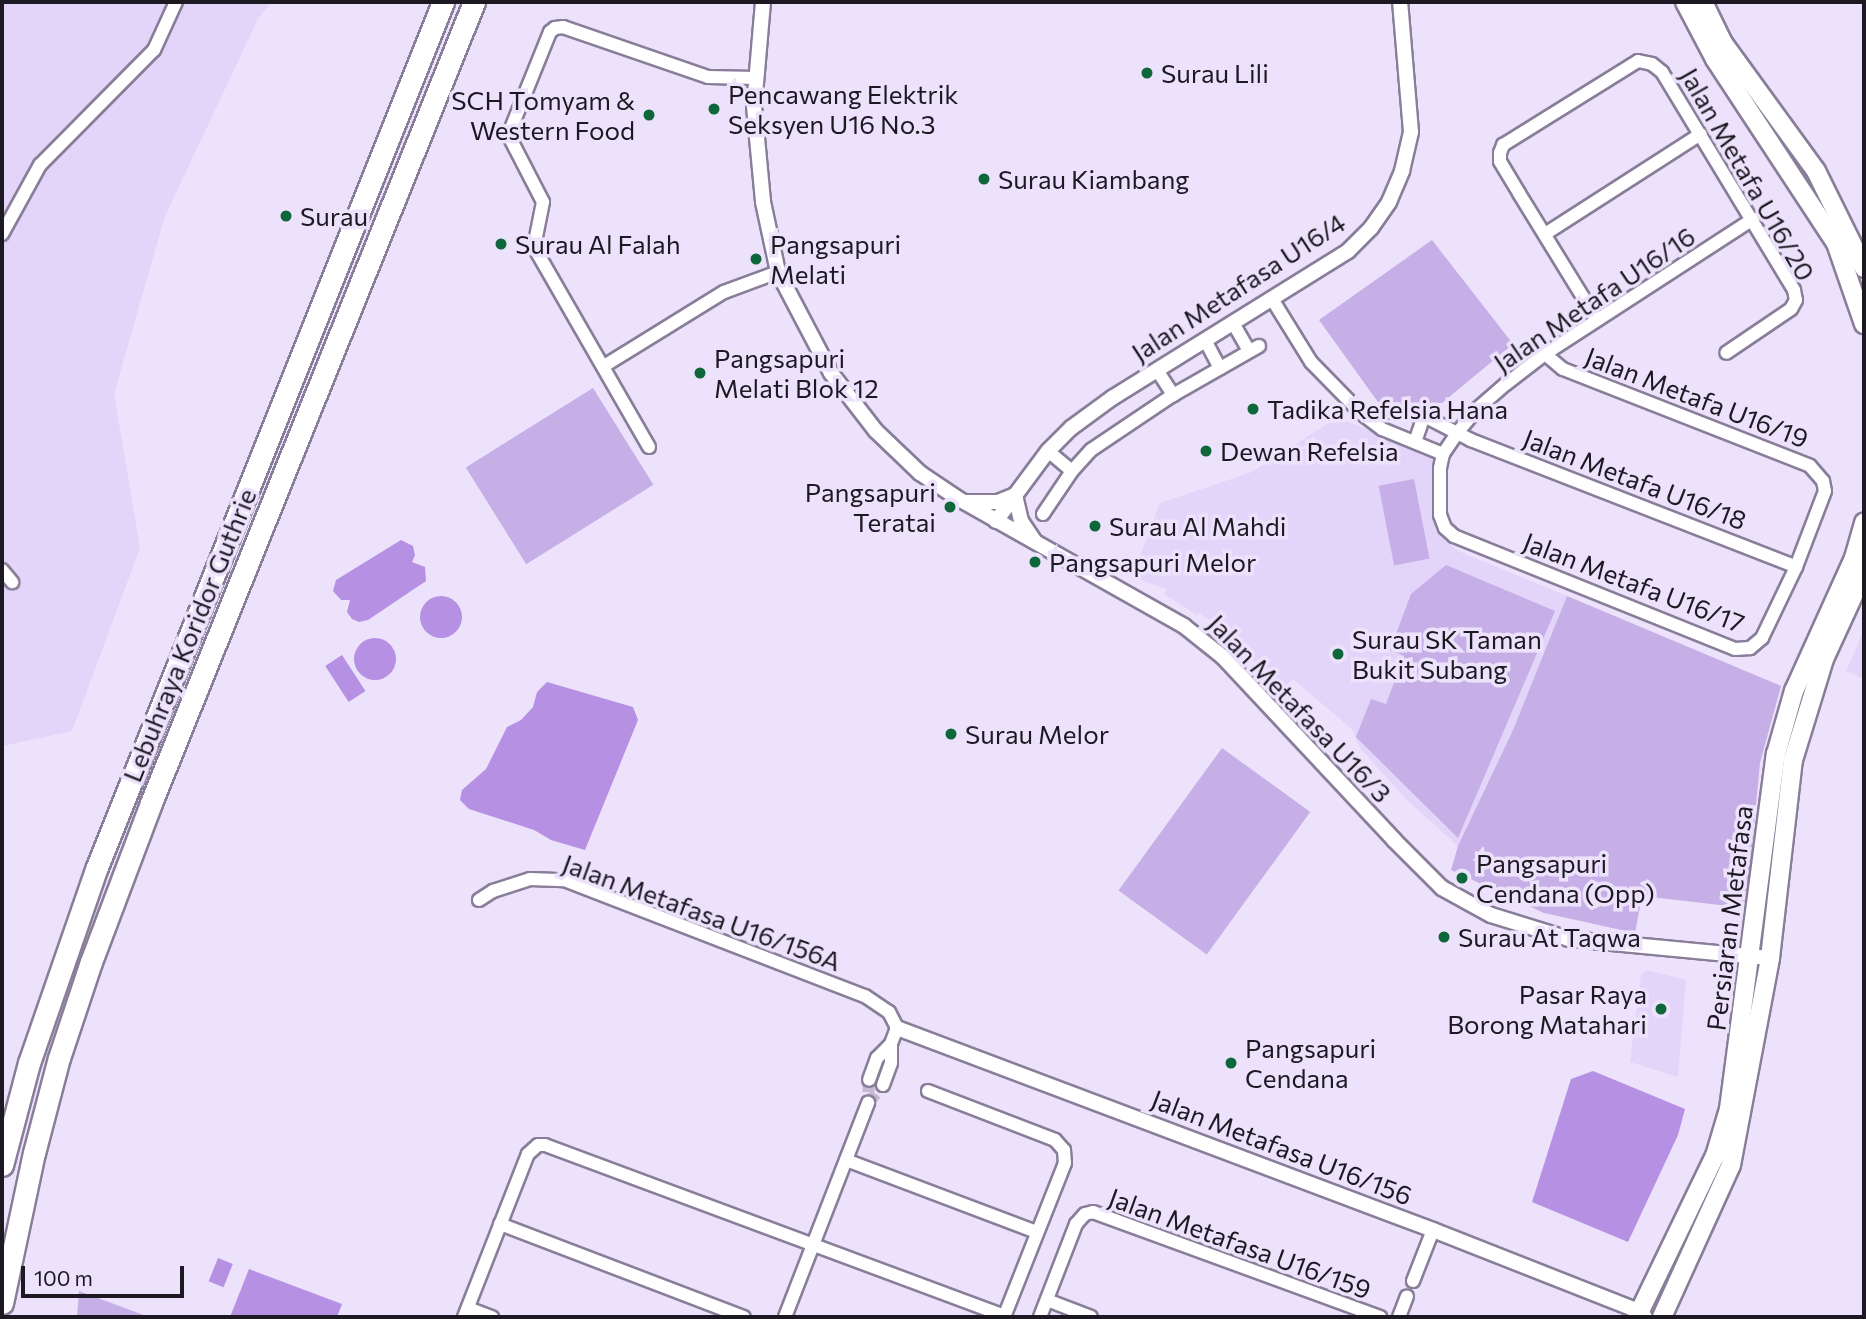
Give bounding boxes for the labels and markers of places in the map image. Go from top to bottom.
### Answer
place label: Surau Lili [1161,57,1269,89]
marker: Surau Lili [1139,65,1155,81]
place label: Pencawang Elektrik Seksyen U16 No.3 [728,78,958,140]
place label: SCH Tomyam & Western Food [451,84,635,146]
marker: Pencawang Elektrik Seksyen U16 No.3 [706,101,722,117]
marker: SCH Tomyam & Western Food [641,107,657,123]
place label: Surau Kiambang [998,163,1189,195]
marker: Surau Kiambang [976,171,992,187]
place label: Surau [300,200,368,232]
marker: Surau [278,208,294,224]
place label: Surau Al Falah [515,228,681,260]
place label: Pangsapuri Melati [770,228,901,290]
marker: Surau Al Falah [493,236,509,252]
marker: Pangsapuri Melati [748,251,764,267]
place label: Pangsapuri Melati Blok 12 [714,342,879,404]
marker: Pangsapuri Melati Blok 12 [692,365,708,381]
place label: Tadika Refelsia Hana [1267,393,1508,425]
marker: Tadika Refelsia Hana [1245,401,1261,417]
place label: Dewan Refelsia [1220,435,1399,467]
marker: Dewan Refelsia [1198,443,1214,459]
place label: Pangsapuri Teratai [805,476,936,538]
marker: Pangsapuri Teratai [942,499,958,515]
place label: Surau Al Mahdi [1109,510,1286,542]
marker: Surau Al Mahdi [1087,518,1103,534]
place label: Pangsapuri Melor [1049,546,1256,578]
marker: Pangsapuri Melor [1027,554,1043,570]
place label: Surau SK Taman Bukit Subang [1352,623,1542,684]
marker: Surau SK Taman Bukit Subang [1330,646,1346,662]
place label: Surau Melor [965,718,1109,750]
marker: Surau Melor [943,726,959,742]
place label: Pangsapuri Cendana (Opp) [1476,847,1655,908]
marker: Pangsapuri Cendana (Opp) [1454,870,1470,886]
place label: Surau At Taqwa [1458,921,1641,953]
marker: Surau At Taqwa [1436,929,1452,945]
place label: Pasar Raya Borong Matahari [1447,978,1647,1040]
marker: Pasar Raya Borong Matahari [1653,1001,1669,1017]
place label: Pangsapuri Cendana [1245,1032,1376,1094]
marker: Pangsapuri Cendana [1223,1055,1239,1071]

